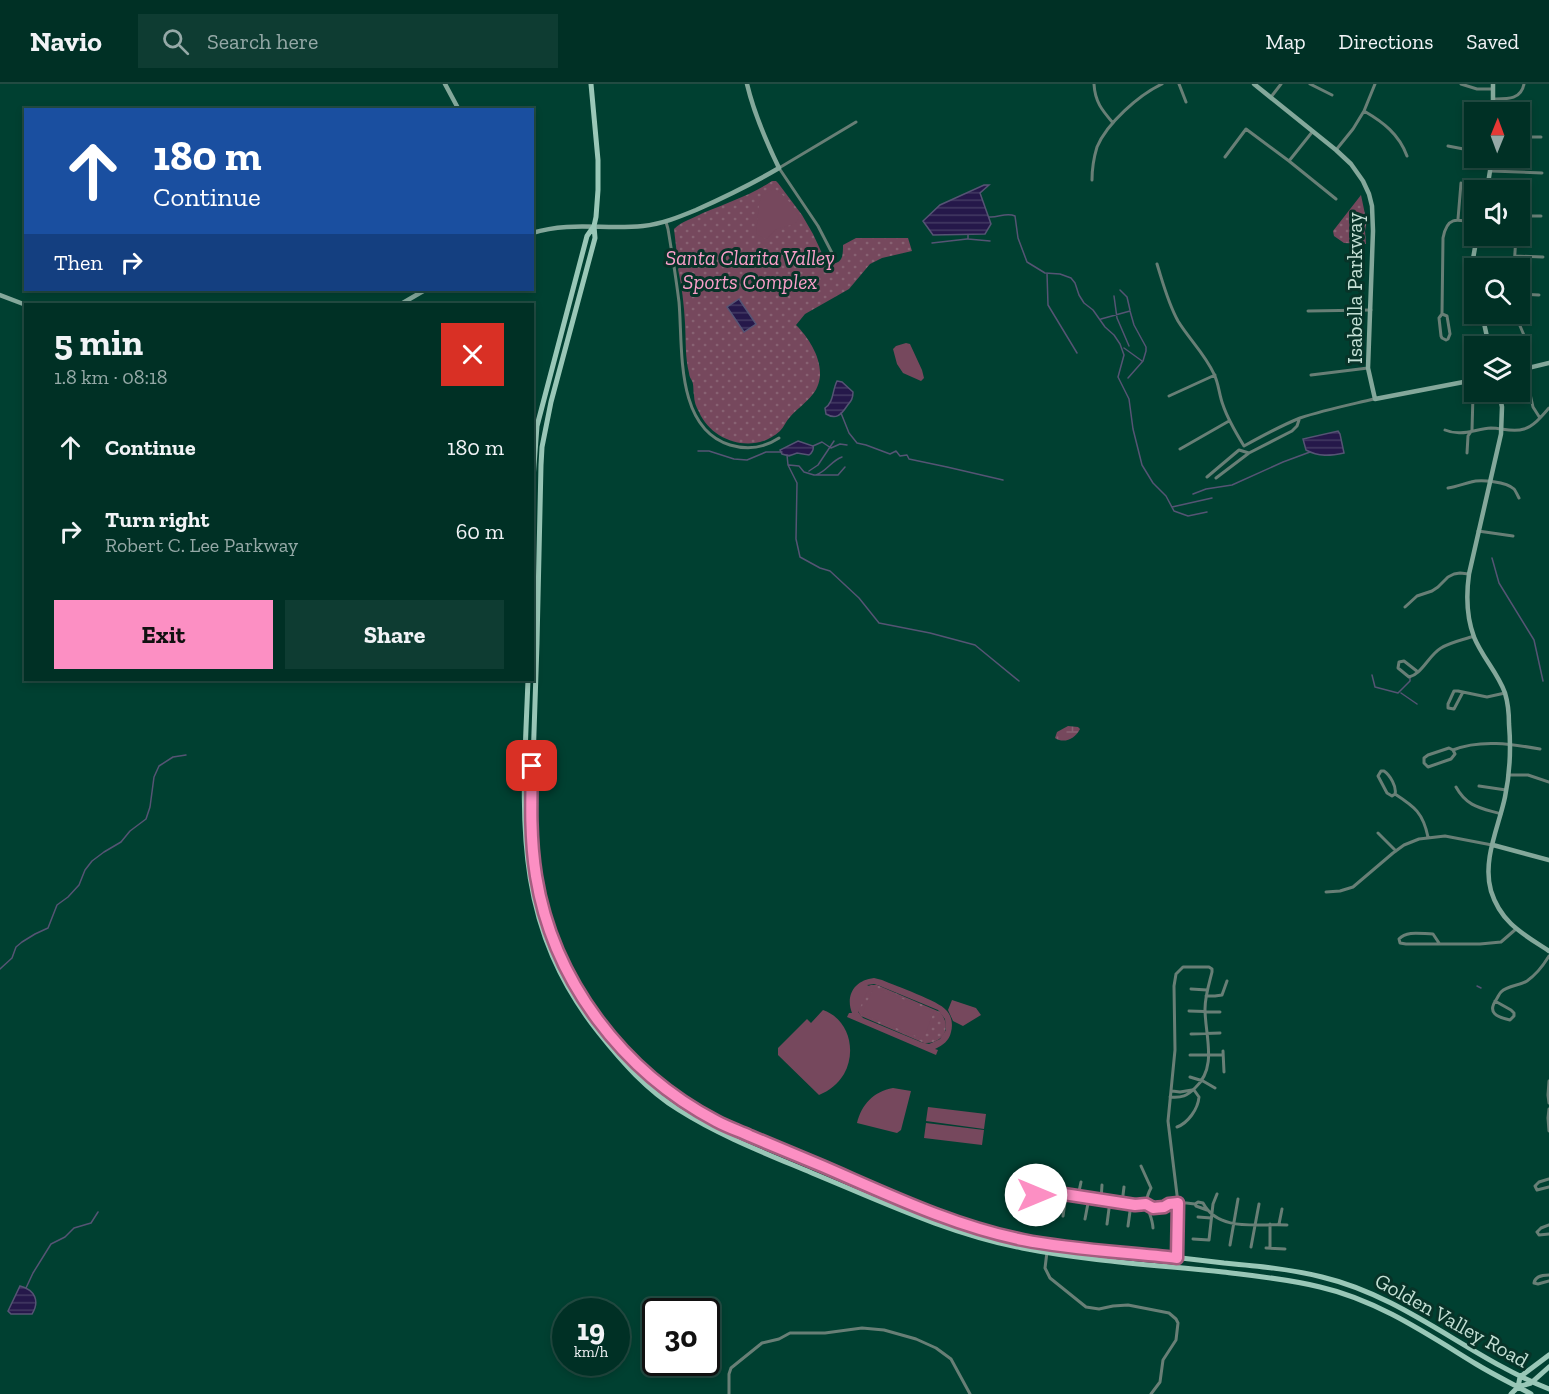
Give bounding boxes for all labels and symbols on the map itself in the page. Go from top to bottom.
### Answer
north arrow [1464,102,1530,168]
street label: Isabella Parkway [1342,212,1367,364]
park label: Santa Clarita Valley Sports Complex [665,245,835,294]
pin [506,740,557,791]
position arrow [1004,1163,1068,1227]
street label: Golden Valley Road [1371,1267,1534,1373]
speed limit sign: 30 [642,1298,720,1376]

